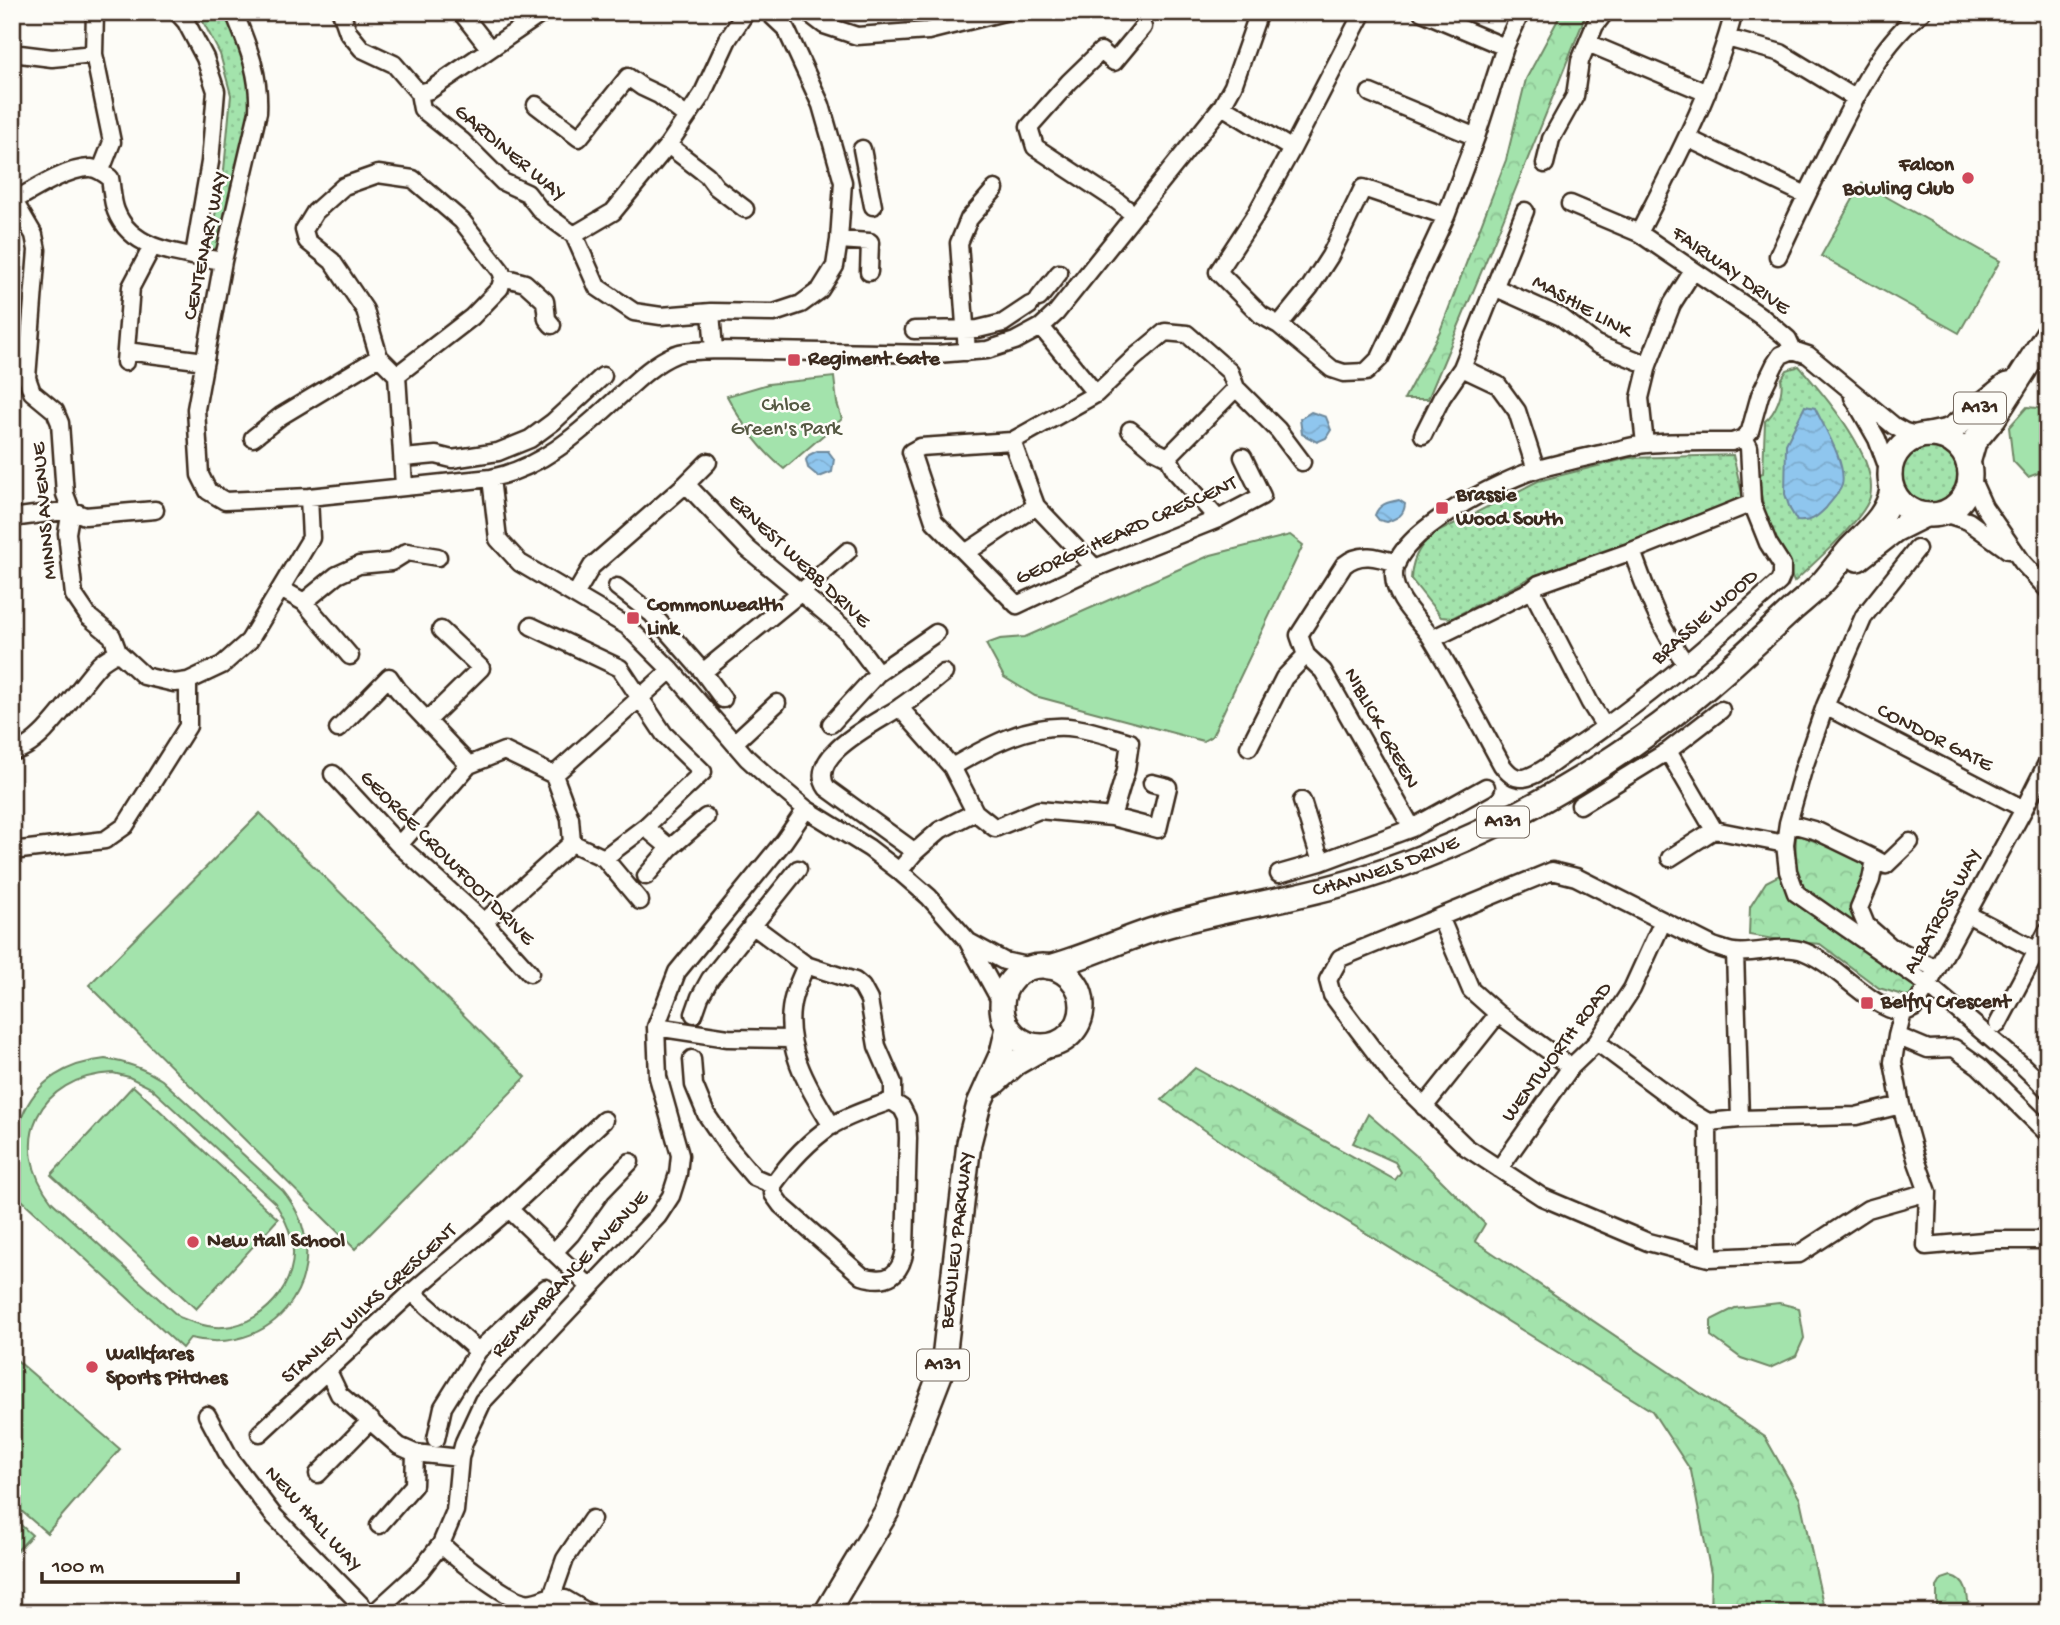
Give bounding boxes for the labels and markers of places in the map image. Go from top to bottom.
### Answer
place label: Falcon Bowling Club [1842,154,1955,203]
marker: Falcon Bowling Club [1960,170,1976,186]
place label: Regiment Gate [807,348,941,373]
marker: Regiment Gate [786,352,802,368]
place label: Brassie Wood South [1455,484,1564,533]
marker: Brassie Wood South [1434,500,1450,516]
place label: Commonwealth Link [646,594,784,643]
marker: Commonwealth Link [625,610,641,626]
place label: Belfry Crescent [1880,991,2013,1016]
marker: Belfry Crescent [1859,995,1875,1011]
place label: New Hall School [207,1230,346,1255]
marker: New Hall School [185,1234,201,1250]
place label: Walkfares Sports Pitches [105,1343,229,1392]
marker: Walkfares Sports Pitches [84,1359,100,1375]

